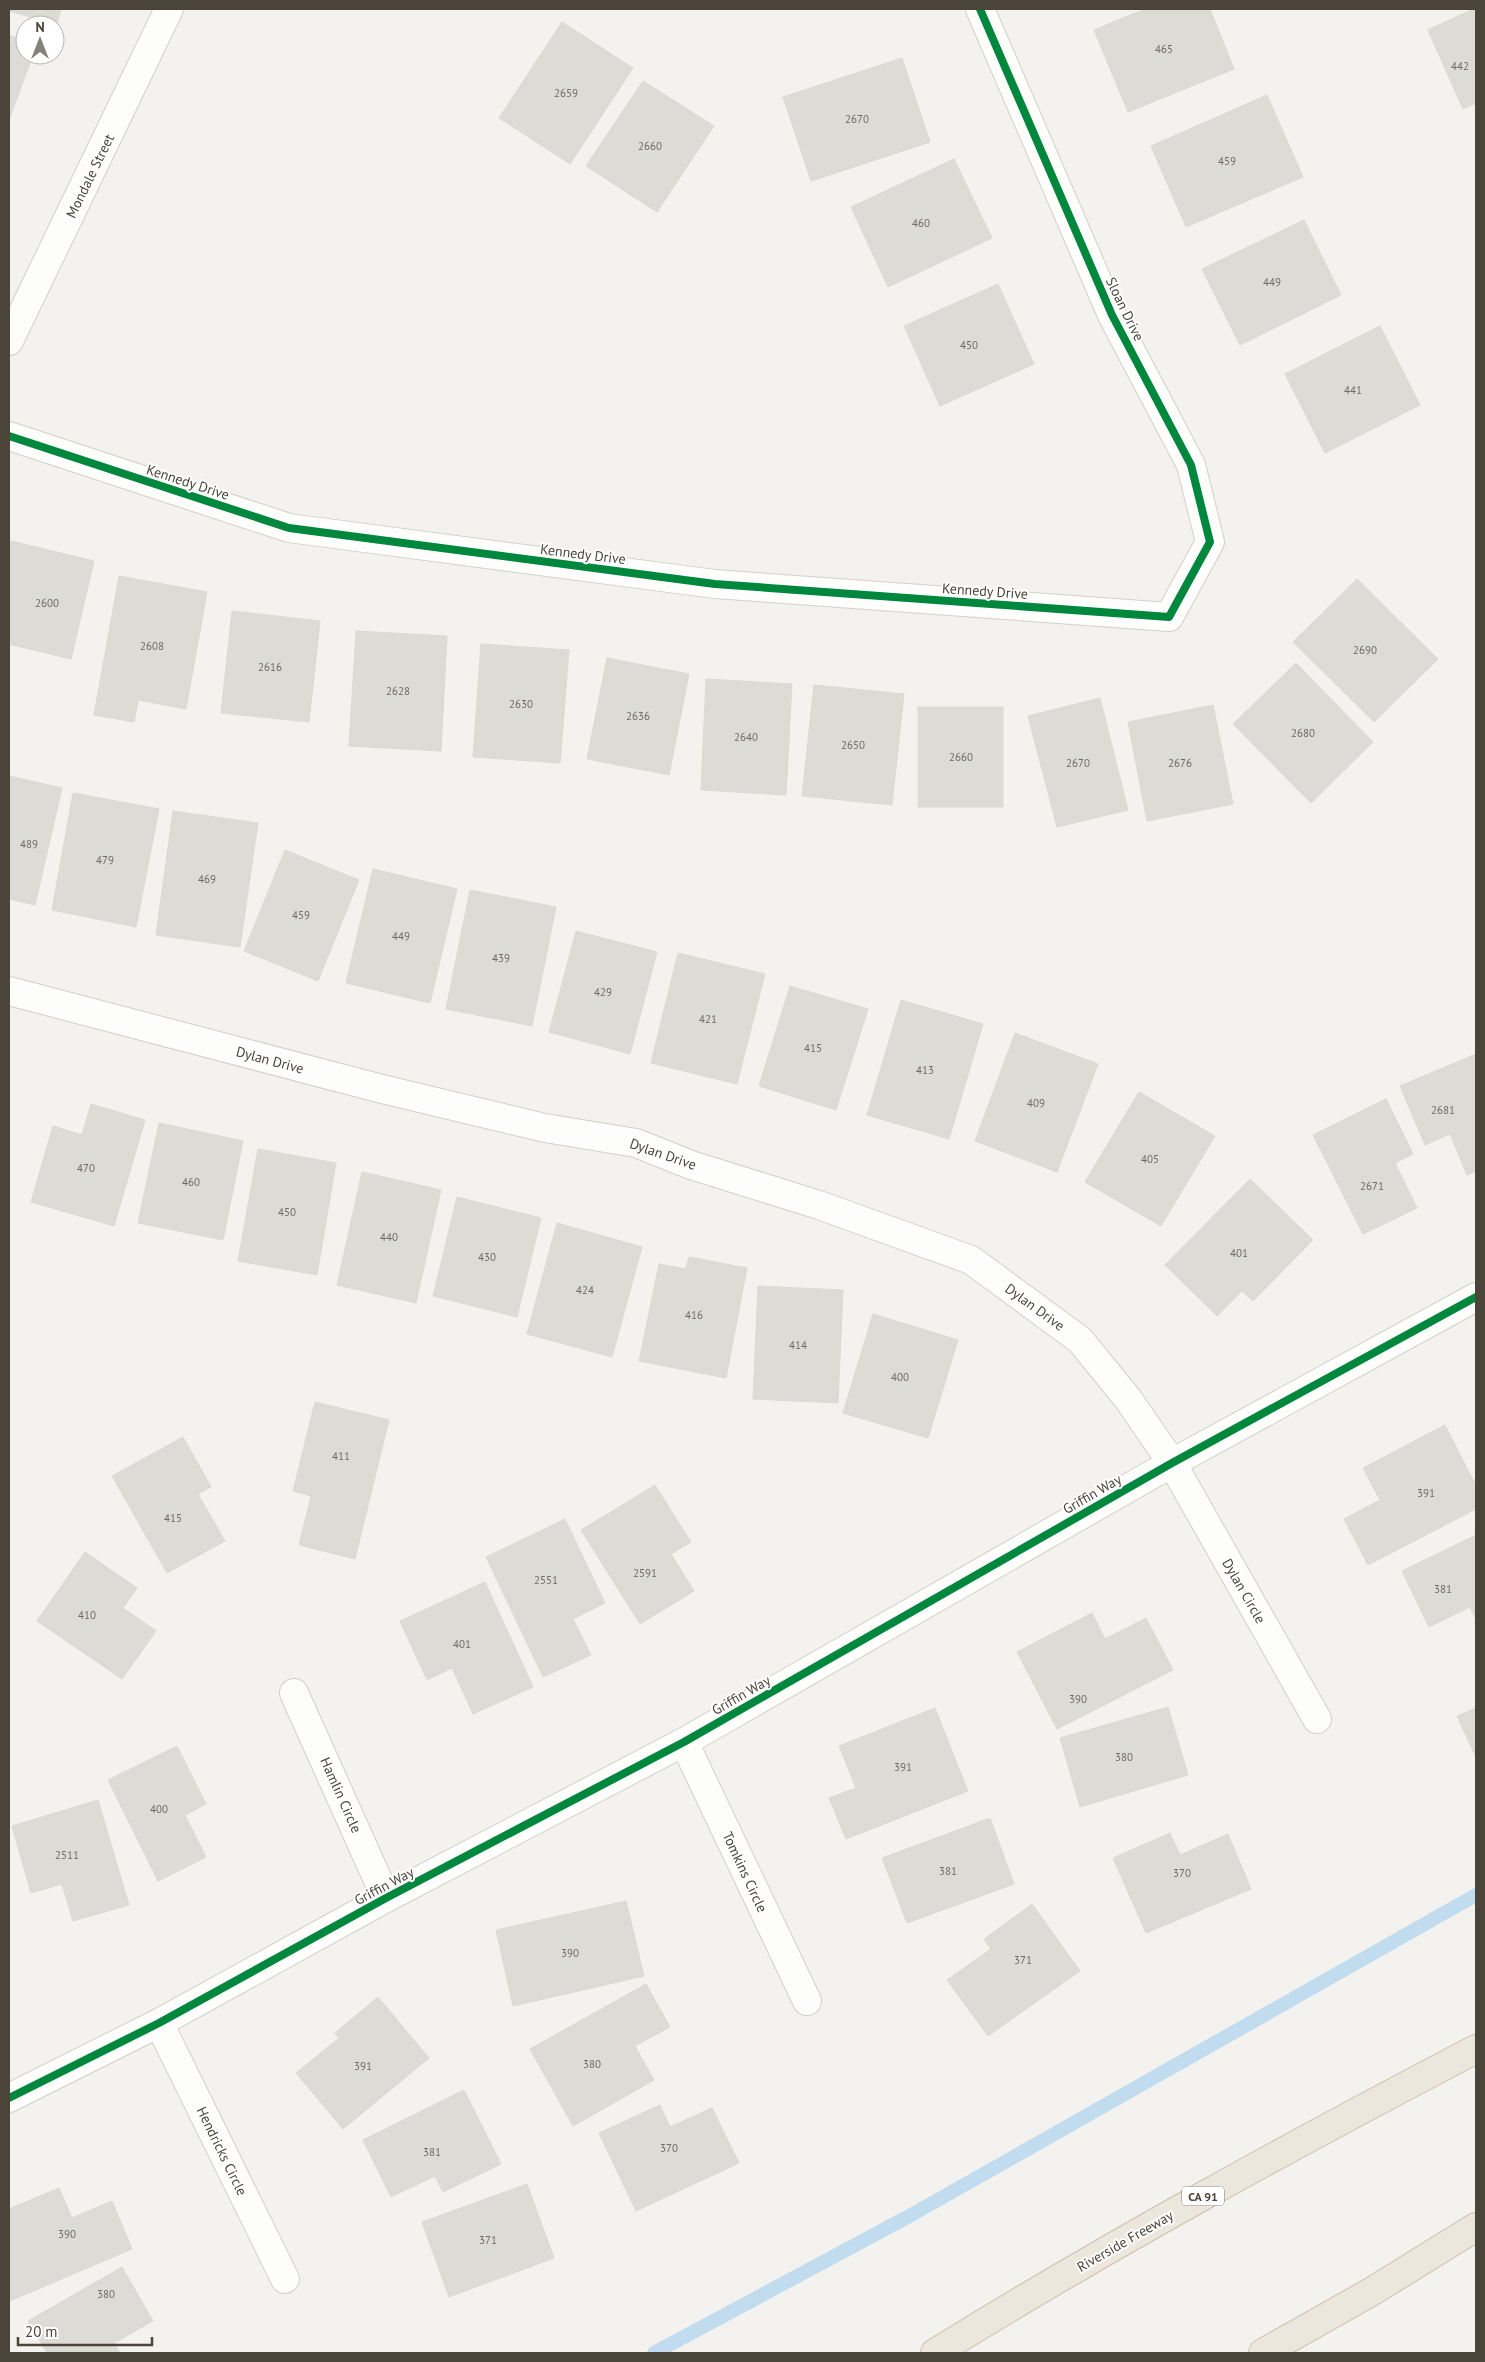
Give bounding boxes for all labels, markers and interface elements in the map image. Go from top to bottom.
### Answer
north arrow [15,15,65,65]
text: N [35,18,45,36]
house number: 465 [1155,42,1173,56]
house number: 442 [1451,59,1469,73]
house number: 2659 [554,86,578,100]
house number: 2670 [845,112,869,126]
street label: Mondale Street [62,131,118,221]
house number: 2660 [638,139,662,153]
house number: 459 [1218,154,1236,168]
house number: 460 [912,216,930,230]
street label: Sloan Drive [1102,274,1148,344]
house number: 449 [1263,275,1281,289]
house number: 450 [960,338,978,352]
house number: 441 [1344,383,1362,397]
street label: Kennedy Drive [144,460,232,504]
street label: Kennedy Drive [539,540,627,568]
street label: Kennedy Drive [941,579,1029,603]
house number: 2600 [35,596,59,610]
house number: 2608 [140,639,164,653]
house number: 2690 [1353,643,1377,657]
house number: 2616 [258,660,282,674]
house number: 2628 [386,684,410,698]
house number: 2630 [509,697,533,711]
house number: 2636 [626,709,650,723]
house number: 2680 [1291,726,1315,740]
house number: 2640 [734,730,758,744]
house number: 2650 [841,738,865,752]
house number: 2660 [949,750,973,764]
house number: 2670 [1066,756,1090,770]
house number: 2676 [1168,756,1192,770]
house number: 489 [20,837,38,851]
house number: 479 [96,853,114,867]
house number: 469 [198,872,216,886]
house number: 459 [292,908,310,922]
house number: 449 [392,929,410,943]
house number: 439 [492,951,510,965]
house number: 429 [594,985,612,999]
house number: 421 [699,1012,717,1026]
house number: 415 [804,1041,822,1055]
street label: Dylan Drive [234,1042,306,1078]
house number: 413 [916,1063,934,1077]
house number: 409 [1027,1096,1045,1110]
house number: 2681 [1431,1103,1455,1117]
street label: Dylan Drive [627,1134,699,1174]
house number: 405 [1141,1152,1159,1166]
house number: 470 [77,1161,95,1175]
house number: 460 [182,1175,200,1189]
house number: 2671 [1360,1179,1384,1193]
house number: 450 [278,1205,296,1219]
house number: 440 [380,1230,398,1244]
house number: 401 [1230,1246,1248,1260]
house number: 430 [478,1250,496,1264]
street label: Dylan Drive [1002,1279,1068,1335]
house number: 424 [576,1283,594,1297]
house number: 416 [685,1308,703,1322]
house number: 414 [789,1338,807,1352]
house number: 400 [891,1370,909,1384]
house number: 411 [332,1449,350,1463]
street label: Griffin Way [1059,1470,1125,1518]
house number: 391 [1417,1486,1435,1500]
house number: 415 [164,1511,182,1525]
street label: Dylan Circle [1218,1555,1270,1627]
house number: 2591 [633,1566,657,1580]
house number: 2551 [534,1573,558,1587]
house number: 381 [1434,1582,1452,1596]
house number: 410 [78,1608,96,1622]
house number: 401 [453,1637,471,1651]
street label: Griffin Way [708,1671,774,1719]
house number: 390 [1069,1692,1087,1706]
house number: 380 [1115,1750,1133,1764]
street label: Hamlin Circle [316,1754,366,1836]
house number: 391 [894,1760,912,1774]
house number: 400 [150,1802,168,1816]
street label: Tomkins Circle [719,1829,771,1915]
house number: 2511 [55,1848,79,1862]
street label: Griffin Way [351,1863,417,1909]
house number: 381 [939,1864,957,1878]
house number: 370 [1173,1866,1191,1880]
house number: 390 [561,1946,579,1960]
house number: 371 [1014,1953,1032,1967]
house number: 380 [583,2057,601,2071]
house number: 391 [354,2059,372,2073]
street label: Hendricks Circle [193,2104,251,2198]
house number: 370 [660,2141,678,2155]
house number: 381 [423,2145,441,2159]
road number: CA 91 [1182,2186,1224,2206]
street label: Riverside Freeway [1074,2206,1177,2276]
house number: 390 [58,2227,76,2241]
house number: 371 [479,2233,497,2247]
house number: 380 [97,2287,115,2301]
scale bar [18,2314,151,2346]
text: 20 m [25,2322,58,2341]

